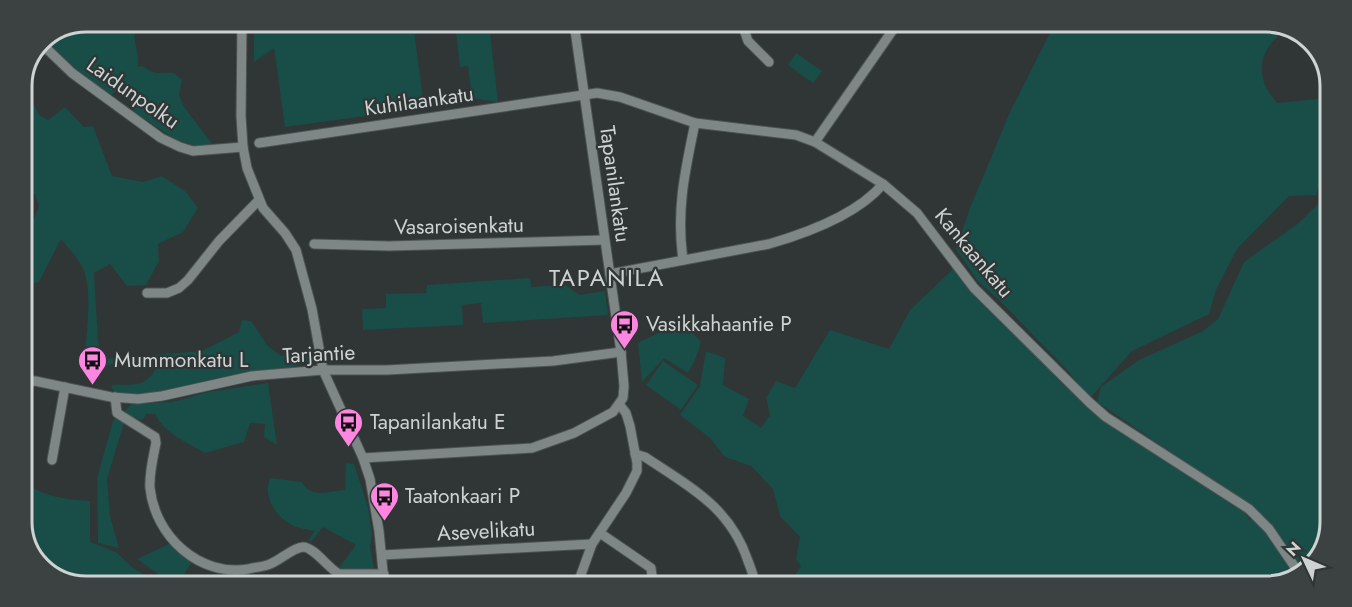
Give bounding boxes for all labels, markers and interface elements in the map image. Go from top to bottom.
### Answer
street label: Laidunpolku [80,50,186,136]
street label: Kuhilaankatu [362,78,476,124]
street label: Tapanilankatu [592,124,638,244]
street label: Kankaankatu [928,202,1020,304]
street label: Vasaroisenkatu [394,210,524,242]
district label: TAPANILA [549,260,665,295]
bus stop icon: Vasikkahaantie P [609,308,641,350]
place label: Vasikkahaantie P [646,309,792,339]
street label: Tarjantie [282,337,356,371]
bus stop icon: Mummonkatu L [77,344,109,386]
place label: Mummonkatu L [114,345,249,375]
bus stop icon: Tapanilankatu E [333,406,365,448]
place label: Tapanilankatu E [370,407,506,437]
bus stop icon: Taatonkaari P [368,480,400,522]
place label: Taatonkaari P [405,481,520,511]
street label: Asevelikatu [436,513,536,549]
north arrow [1274,529,1334,589]
text: N [1281,536,1306,561]

